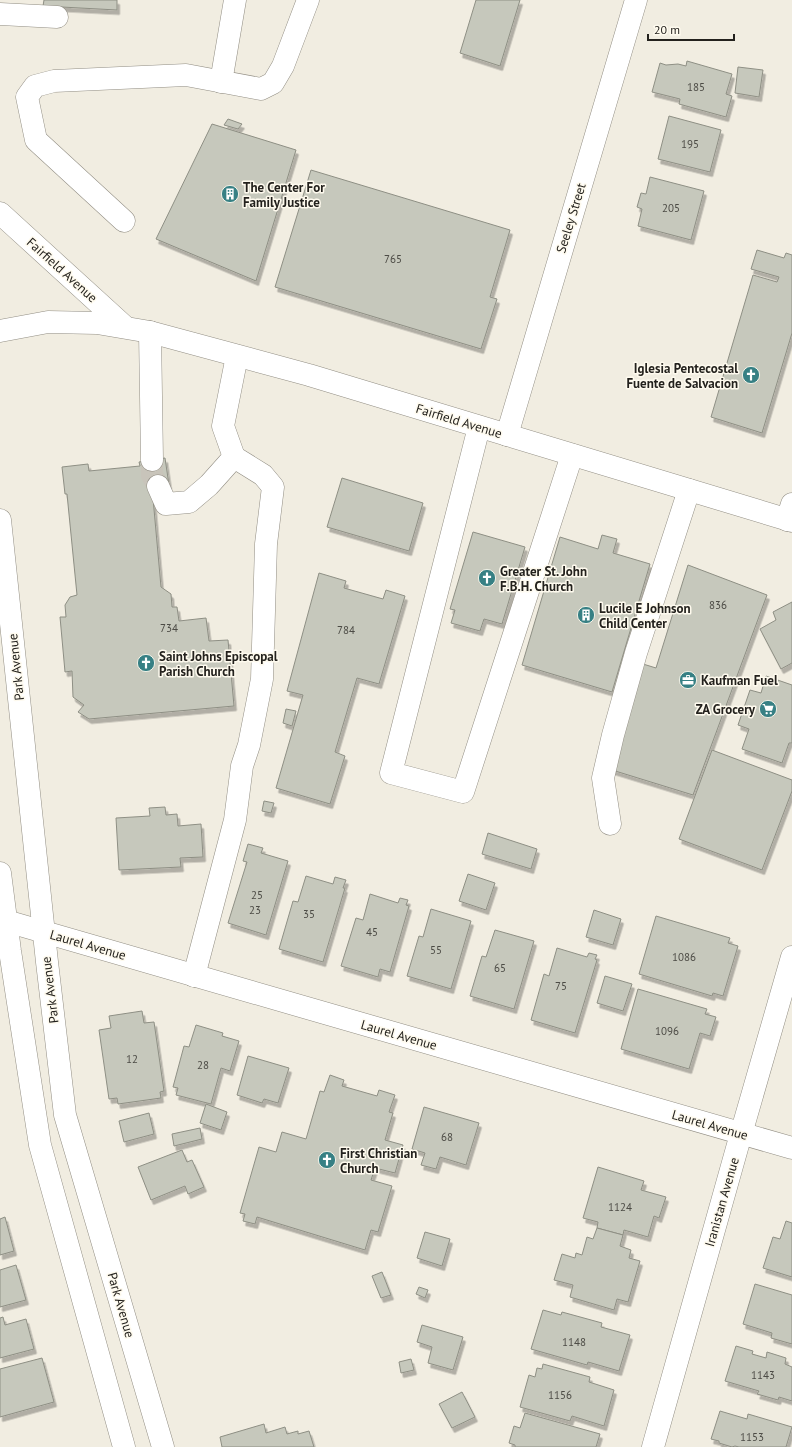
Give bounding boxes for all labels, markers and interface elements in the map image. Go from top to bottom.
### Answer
scale bar [648,16,734,42]
text: 20 m [654,22,680,37]
house number: 185 [687,80,705,94]
house number: 195 [681,137,699,151]
place label: The Center For Family Justice [243,179,325,211]
street label: Seeley Street [552,180,590,255]
building icon: The Center For Family Justice [220,184,240,204]
house number: 205 [662,201,680,215]
street label: Fairfield Avenue [23,234,101,306]
house number: 765 [384,252,402,266]
place label: Iglesia Pentecostal Fuente de Salvacion [626,360,738,392]
church icon: Iglesia Pentecostal Fuente de Salvacion [741,365,761,385]
street label: Fairfield Avenue [414,400,504,442]
place label: Greater St. John F.B.H. Church [500,563,587,595]
church icon: Greater St. John F.B.H. Church [477,568,497,588]
house number: 836 [709,598,727,612]
place label: Lucile E Johnson Child Center [599,600,691,632]
building icon: Lucile E Johnson Child Center [576,605,596,625]
house number: 734 [160,621,178,635]
house number: 784 [337,623,355,637]
street label: Park Avenue [4,633,28,701]
place label: Saint Johns Episcopal Parish Church [159,648,278,680]
church icon: Saint Johns Episcopal Parish Church [136,653,156,673]
office icon: Kaufman Fuel [678,670,698,690]
place label: Kaufman Fuel [701,672,778,689]
supermarket icon: ZA Grocery [758,699,778,719]
place label: ZA Grocery [696,701,756,718]
house number: 25 [251,888,263,902]
house number: 23 [249,903,261,917]
house number: 35 [303,907,315,921]
house number: 45 [366,925,378,939]
street label: Laurel Avenue [48,926,128,964]
house number: 55 [430,943,442,957]
house number: 1086 [672,950,696,964]
street label: Park Avenue [37,956,63,1024]
house number: 65 [494,961,506,975]
house number: 75 [555,979,567,993]
street label: Laurel Avenue [359,1016,439,1054]
house number: 1096 [655,1024,679,1038]
house number: 12 [126,1052,138,1066]
house number: 28 [197,1058,209,1072]
street label: Laurel Avenue [670,1106,750,1144]
house number: 68 [441,1130,453,1144]
place label: First Christian Church [340,1145,417,1177]
church icon: First Christian Church [317,1150,337,1170]
street label: Iranistan Avenue [701,1155,743,1249]
house number: 1124 [608,1200,632,1214]
street label: Park Avenue [104,1270,138,1340]
house number: 1148 [562,1335,586,1349]
house number: 1143 [751,1368,775,1382]
house number: 1156 [548,1388,572,1402]
house number: 1153 [740,1430,764,1444]

